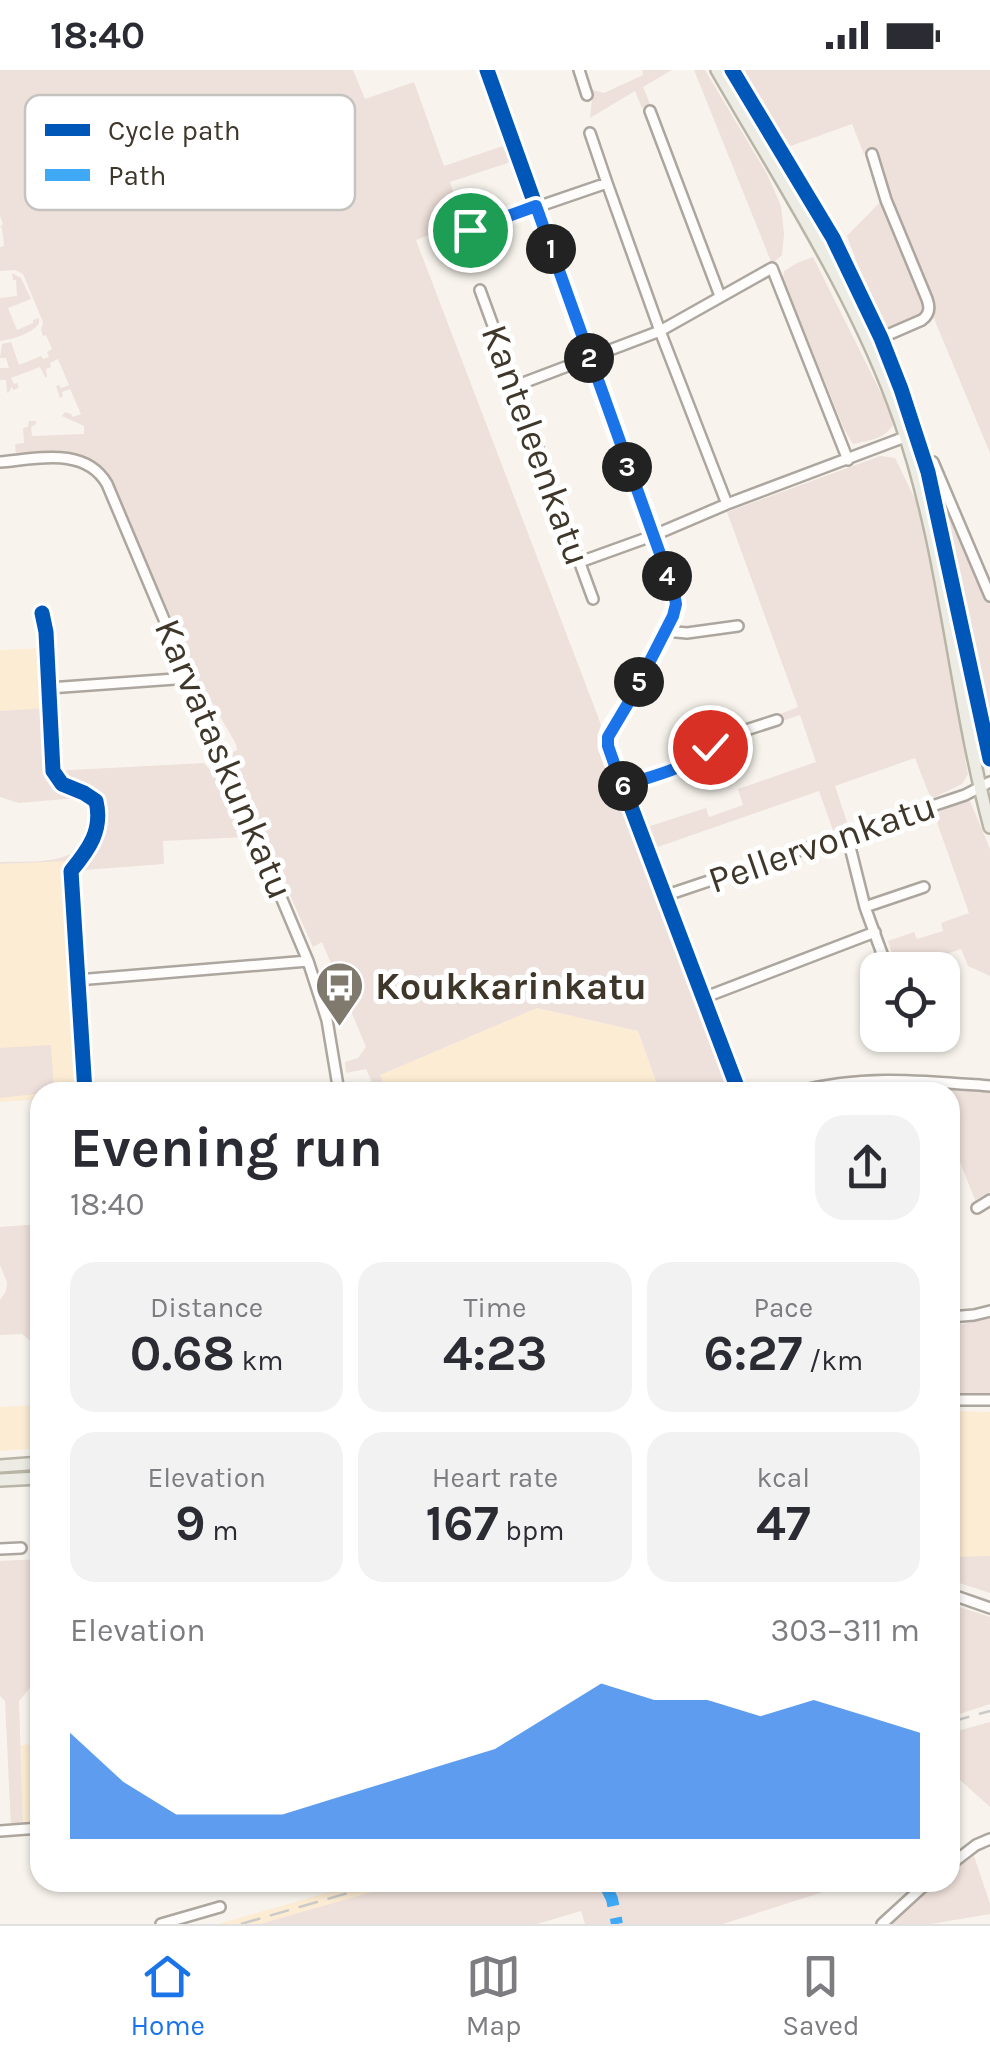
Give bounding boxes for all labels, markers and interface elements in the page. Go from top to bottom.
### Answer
text: 18:40 [50,13,145,58]
legend [25,95,355,210]
text: Cycle path [108,114,241,147]
text: Path [108,159,166,192]
pin [428,188,513,273]
icon: arrive [443,203,498,258]
pin: 1 [526,224,576,274]
text: 1 [546,232,556,265]
street label: Kanteleenkatu [472,318,600,572]
pin: 2 [564,333,614,383]
text: 2 [581,341,597,374]
pin: 3 [602,442,652,492]
text: 3 [618,450,636,483]
pin: 4 [642,551,692,601]
text: 4 [659,559,675,592]
street label: Karvataskunkatu [145,612,303,906]
pin: 5 [614,657,664,707]
text: 5 [631,665,647,698]
pin [668,705,753,790]
icon: check [683,720,738,775]
pin: 6 [598,761,648,811]
text: 6 [615,769,632,802]
street label: Pellervonkatu [702,783,942,903]
map controls [860,952,960,1052]
button: locate [860,952,960,1052]
bus stop icon: Koukkarinkatu [314,960,366,1028]
place label: Koukkarinkatu [375,964,647,1009]
button: share [815,1115,920,1220]
text: Evening run [70,1116,383,1180]
text: 18:40 [70,1186,144,1223]
text: Distance [150,1291,263,1324]
text: Time [464,1291,526,1324]
text: Pace [753,1291,813,1324]
text: 0.68 [130,1324,235,1383]
text: 4:23 [443,1324,547,1383]
text: 6:27 [703,1324,802,1383]
text: km [235,1344,284,1377]
text: /km [802,1344,863,1377]
text: Elevation [147,1461,266,1494]
text: Heart rate [432,1461,558,1494]
text: kcal [757,1461,810,1494]
text: 9 [175,1494,205,1553]
text: 167 [426,1494,499,1553]
text: 47 [756,1494,811,1553]
text: m [205,1514,238,1547]
text: bpm [499,1514,564,1547]
text: Elevation [70,1612,205,1649]
text: 303–311 m [771,1612,920,1649]
tab: Home [130,1949,205,2042]
tab: Map [466,1949,521,2042]
tab: Saved [782,1949,860,2042]

